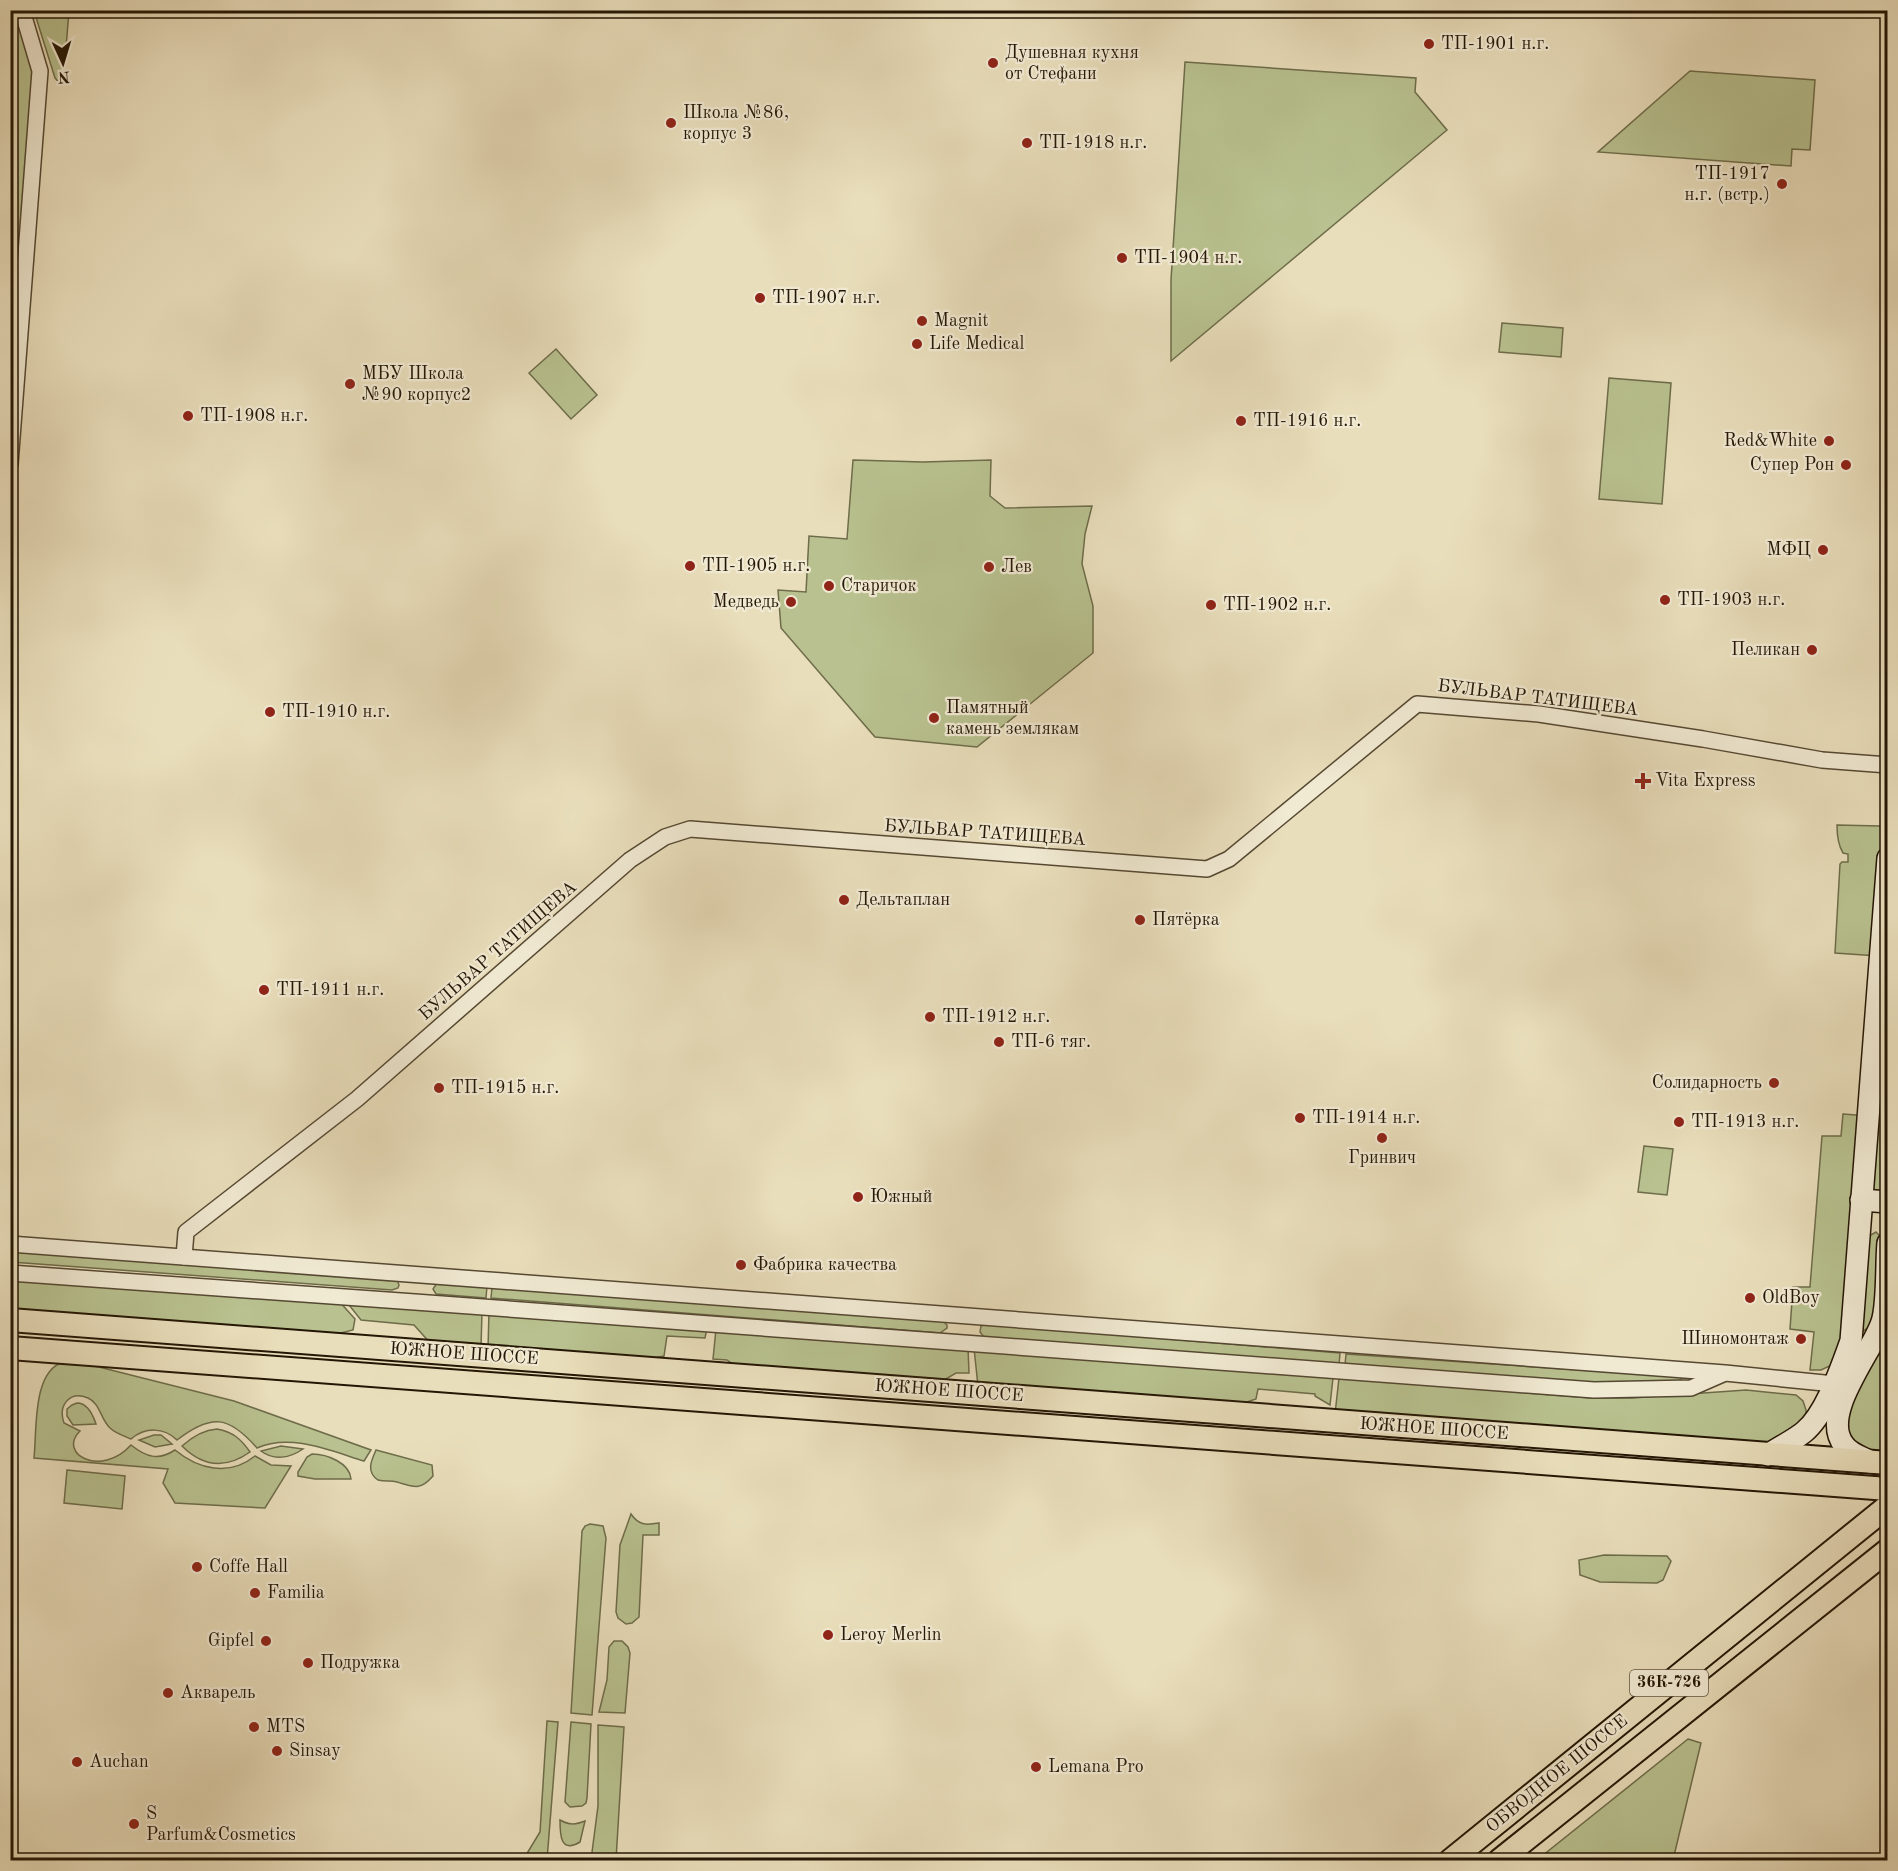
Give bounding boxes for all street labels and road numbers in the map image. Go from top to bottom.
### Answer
street label: БУЛЬВАР ТАТИЩЕВА [1437,677,1640,719]
street label: БУЛЬВАР ТАТИЩЕВА [884,817,1087,849]
street label: БУЛЬВАР ТАТИЩЕВА [416,878,580,1024]
street label: ЮЖНОЕ ШОССЕ [389,1340,539,1368]
street label: ЮЖНОЕ ШОССЕ [874,1377,1024,1405]
street label: ЮЖНОЕ ШОССЕ [1359,1415,1509,1443]
road number: 36К-726 [1630,1670,1708,1696]
street label: ОБВОДНОЕ ШОССЕ [1483,1712,1631,1836]

